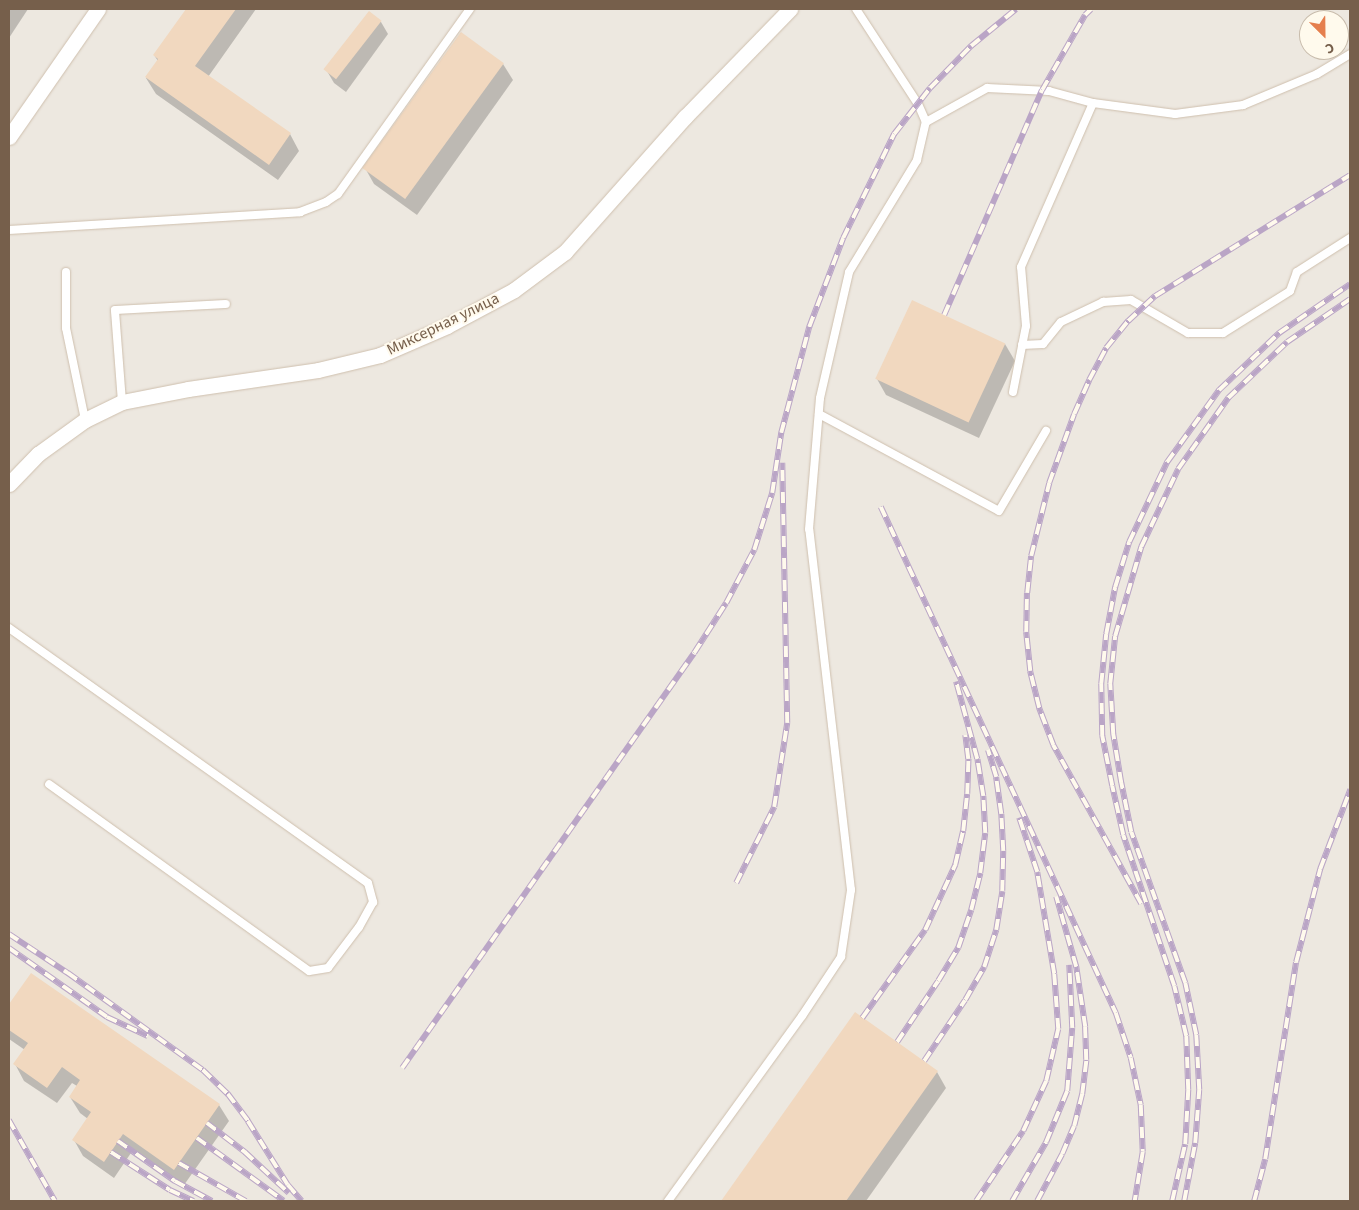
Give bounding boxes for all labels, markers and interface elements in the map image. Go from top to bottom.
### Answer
north arrow [1299,10,1349,60]
text: С [1322,37,1337,59]
street label: Миксерная улица [384,289,502,359]

